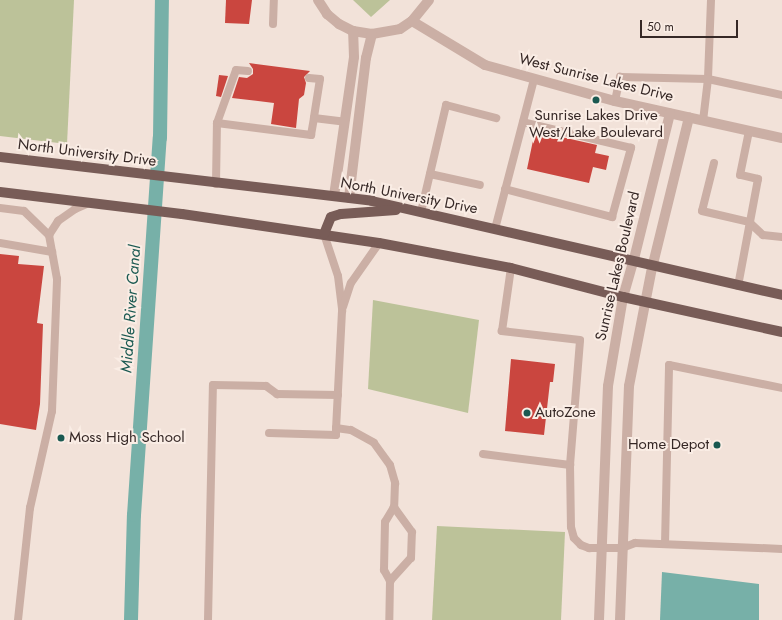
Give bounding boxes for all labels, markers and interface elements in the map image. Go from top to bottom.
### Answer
scale bar [642,12,740,38]
text: 50 m [647,18,674,36]
street label: West Sunrise Lakes Drive [517,50,675,106]
marker: Sunrise Lakes Drive West/Lake Boulevard [591,95,601,105]
place label: Sunrise Lakes Drive West/Lake Boulevard [529,106,663,141]
street label: North University Drive [17,136,157,170]
street label: North University Drive [339,174,479,218]
street label: Sunrise Lakes Boulevard [592,190,644,342]
water label: Middle River Canal [117,244,145,374]
place label: AutoZone [535,404,596,422]
marker: AutoZone [522,408,532,418]
place label: Moss High School [69,429,185,447]
marker: Moss High School [56,433,66,443]
place label: Home Depot [628,436,709,454]
marker: Home Depot [712,440,722,450]

